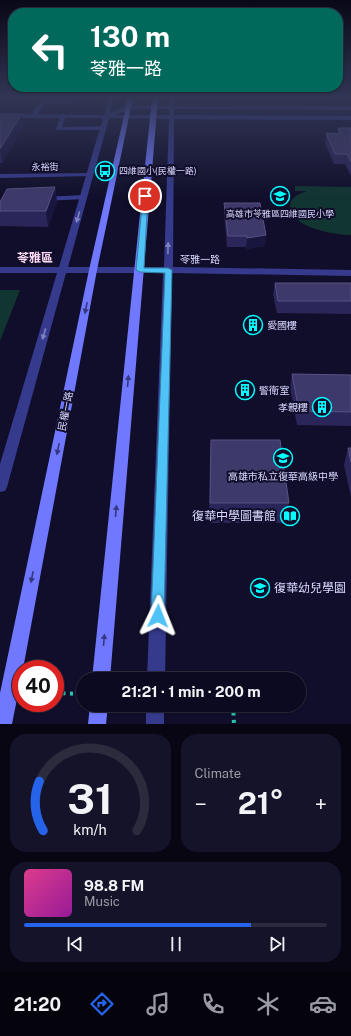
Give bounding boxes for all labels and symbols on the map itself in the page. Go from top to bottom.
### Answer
bus stop icon: 四維國小(民權一路) [94,160,116,182]
street label: 永裕街 [31,161,59,172]
place label: 四維國小(民權一路) [119,165,197,176]
pin [128,179,162,213]
school or university icon: 高雄市苓雅區四維國民小學 [269,185,291,207]
place label: 高雄市苓雅區四維國民小學 [226,208,334,219]
one-way arrow [75,211,81,223]
one-way arrow [165,241,171,254]
district label: 苓雅區 [17,251,53,265]
street label: 苓雅一路 [180,253,220,265]
one-way arrow [83,302,89,314]
building icon: 愛國樓 [242,314,264,336]
place label: 愛國樓 [267,319,297,331]
one-way arrow [41,328,47,340]
one-way arrow [125,375,132,387]
building icon: 警衛室 [234,379,256,401]
place label: 警衛室 [259,384,289,396]
street label: 民權一路 [55,390,75,432]
building icon: 孝親樓 [311,396,333,418]
place label: 孝親樓 [278,401,308,413]
one-way arrow [54,443,60,456]
school or university icon: 高雄市私立復華高級中學 [272,447,294,469]
place label: 高雄市私立復華高級中學 [228,470,338,482]
one-way arrow [113,505,120,517]
library icon: 復華中學圖書館 [279,505,301,527]
place label: 復華中學圖書館 [192,509,276,523]
one-way arrow [29,571,35,583]
school or university icon: 復華幼兒學園 [249,577,271,599]
place label: 復華幼兒學園 [274,581,346,595]
position arrow [137,595,179,637]
one-way arrow [101,634,108,646]
speed limit sign: 40 [12,660,64,712]

